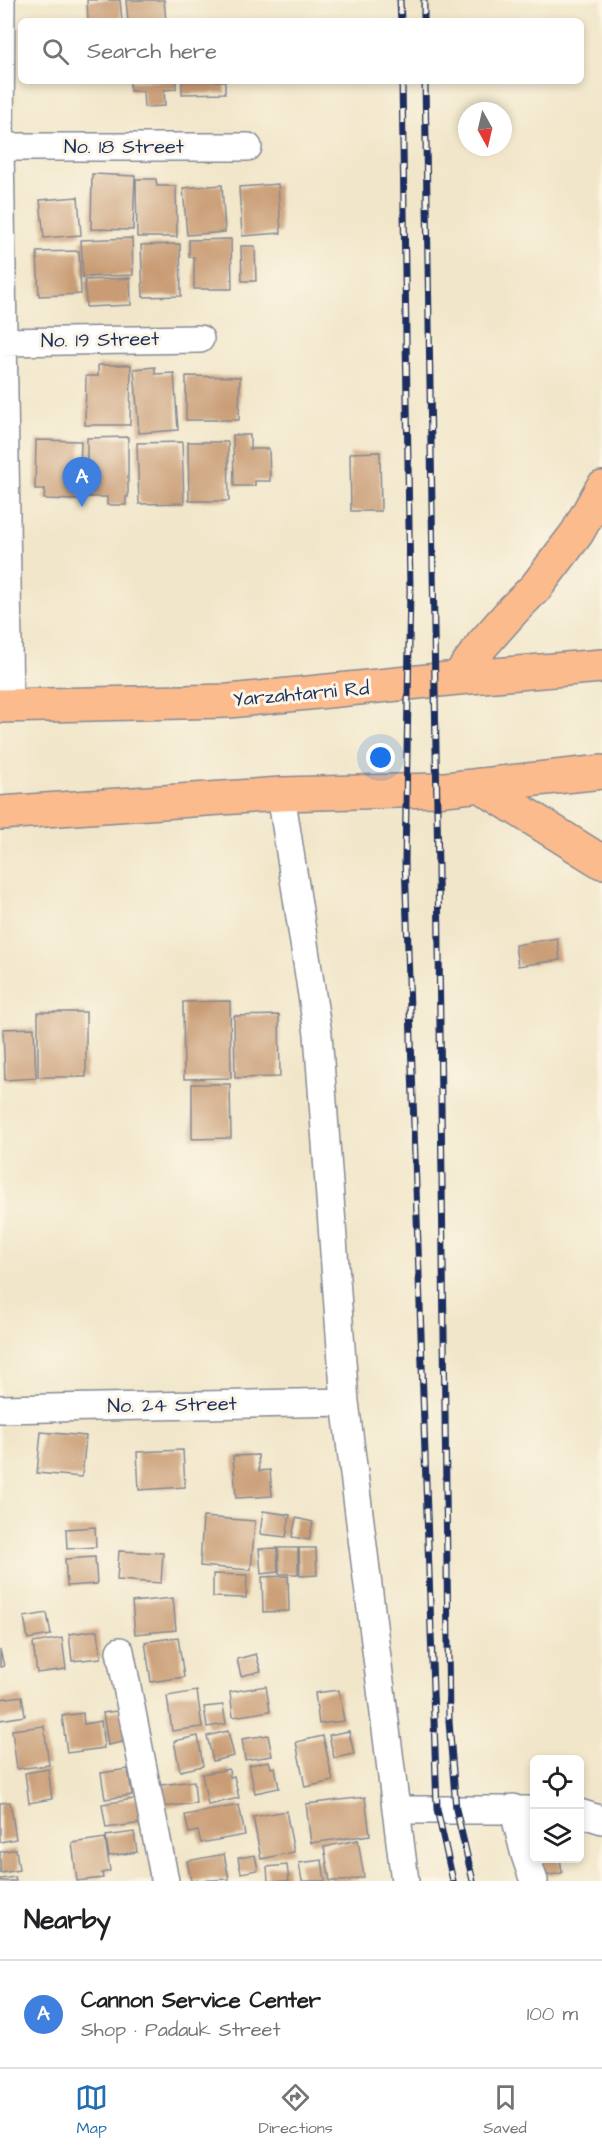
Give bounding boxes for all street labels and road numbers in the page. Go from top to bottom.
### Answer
street label: No. 18 Street [64,133,184,161]
street label: No. 19 Street [41,325,159,355]
street label: Yarzahtarni Rd [232,674,370,714]
street label: No. 24 Street [107,1390,237,1420]

